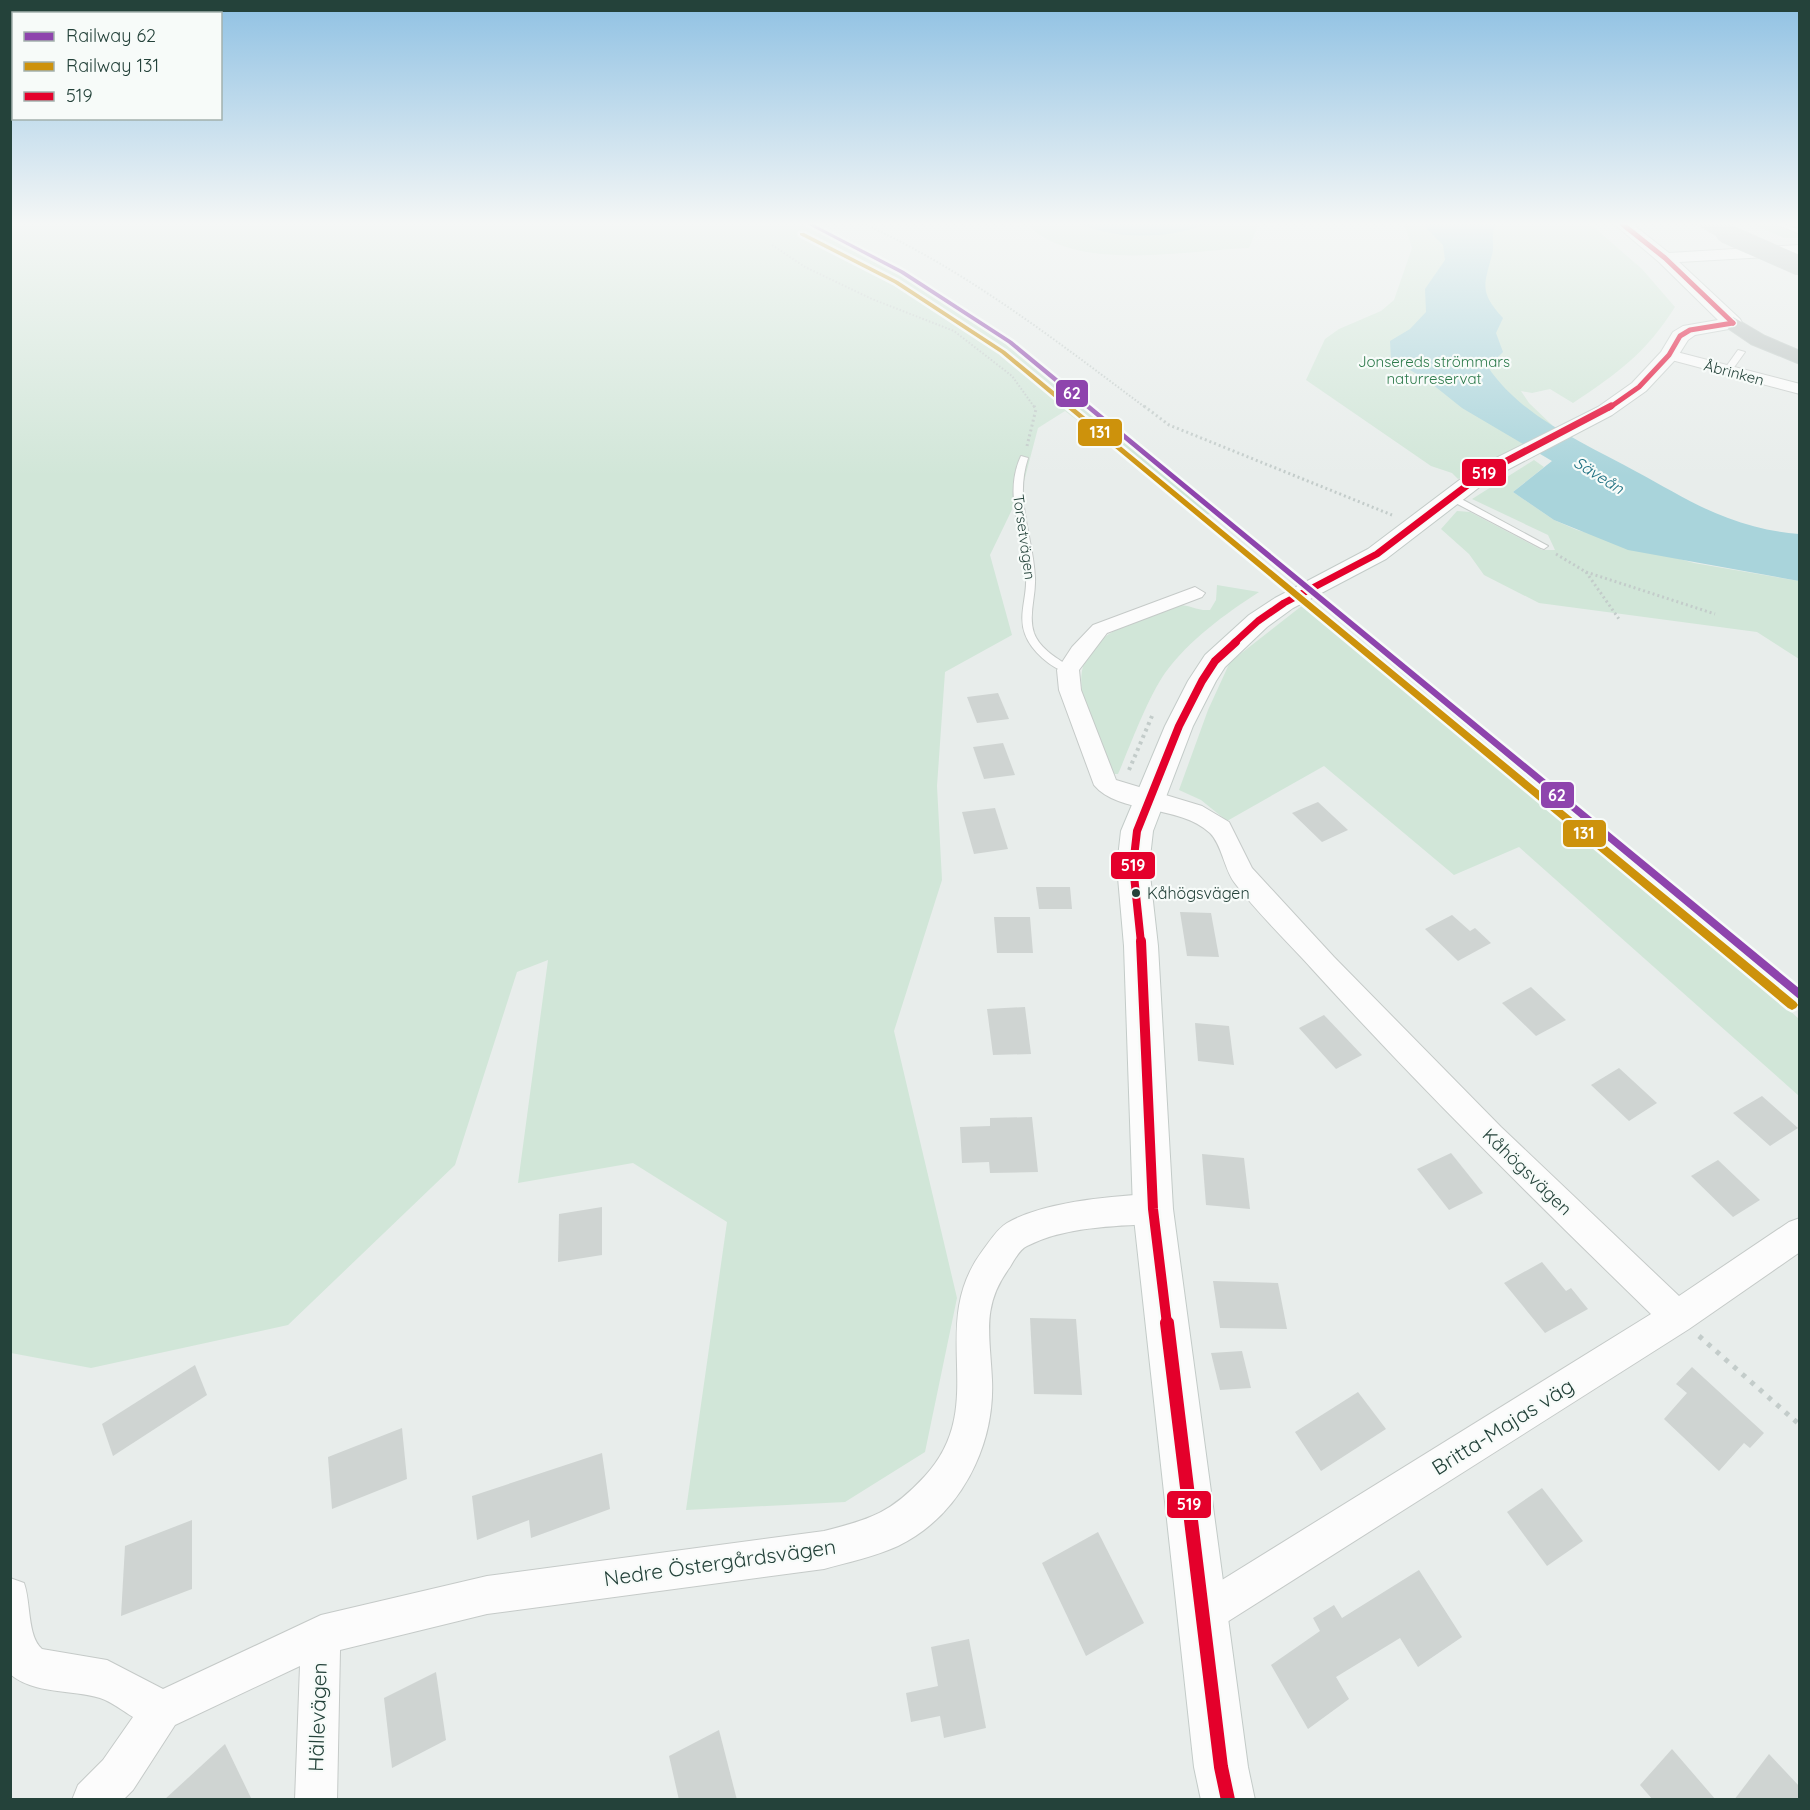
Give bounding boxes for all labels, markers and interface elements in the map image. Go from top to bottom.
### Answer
legend [12,12,222,120]
text: Railway 62 [66,24,156,47]
text: Railway 131 [66,54,159,77]
text: 519 [66,84,93,107]
park label: Jonsereds strömmars naturreservat [1358,352,1510,388]
street label: Åbrinken [1702,355,1766,390]
line badge: 62 [1055,379,1089,408]
text: 62 [1063,383,1081,403]
line badge: 131 [1077,418,1123,447]
text: 131 [1089,422,1111,442]
water label: Säveån [1570,452,1628,498]
line badge: 519 [1461,458,1507,487]
text: 519 [1472,463,1496,483]
street label: Torsetvägen [1009,493,1040,581]
line badge: 62 [1540,781,1575,809]
text: 62 [1548,785,1566,805]
line badge: 131 [1562,819,1607,848]
text: 131 [1573,823,1595,843]
line badge: 519 [1110,851,1156,880]
text: 519 [1121,855,1145,875]
place label: Kåhögsvägen [1147,883,1250,903]
marker: Kåhögsvägen [1130,887,1142,899]
street label: Kåhögsvägen [1478,1123,1577,1220]
street label: Britta-Majas väg [1427,1372,1578,1480]
line badge: 519 [1166,1490,1212,1519]
text: 519 [1177,1494,1201,1514]
street label: Nedre Östergårdsvägen [602,1533,838,1591]
street label: Hällevägen [302,1662,332,1772]

